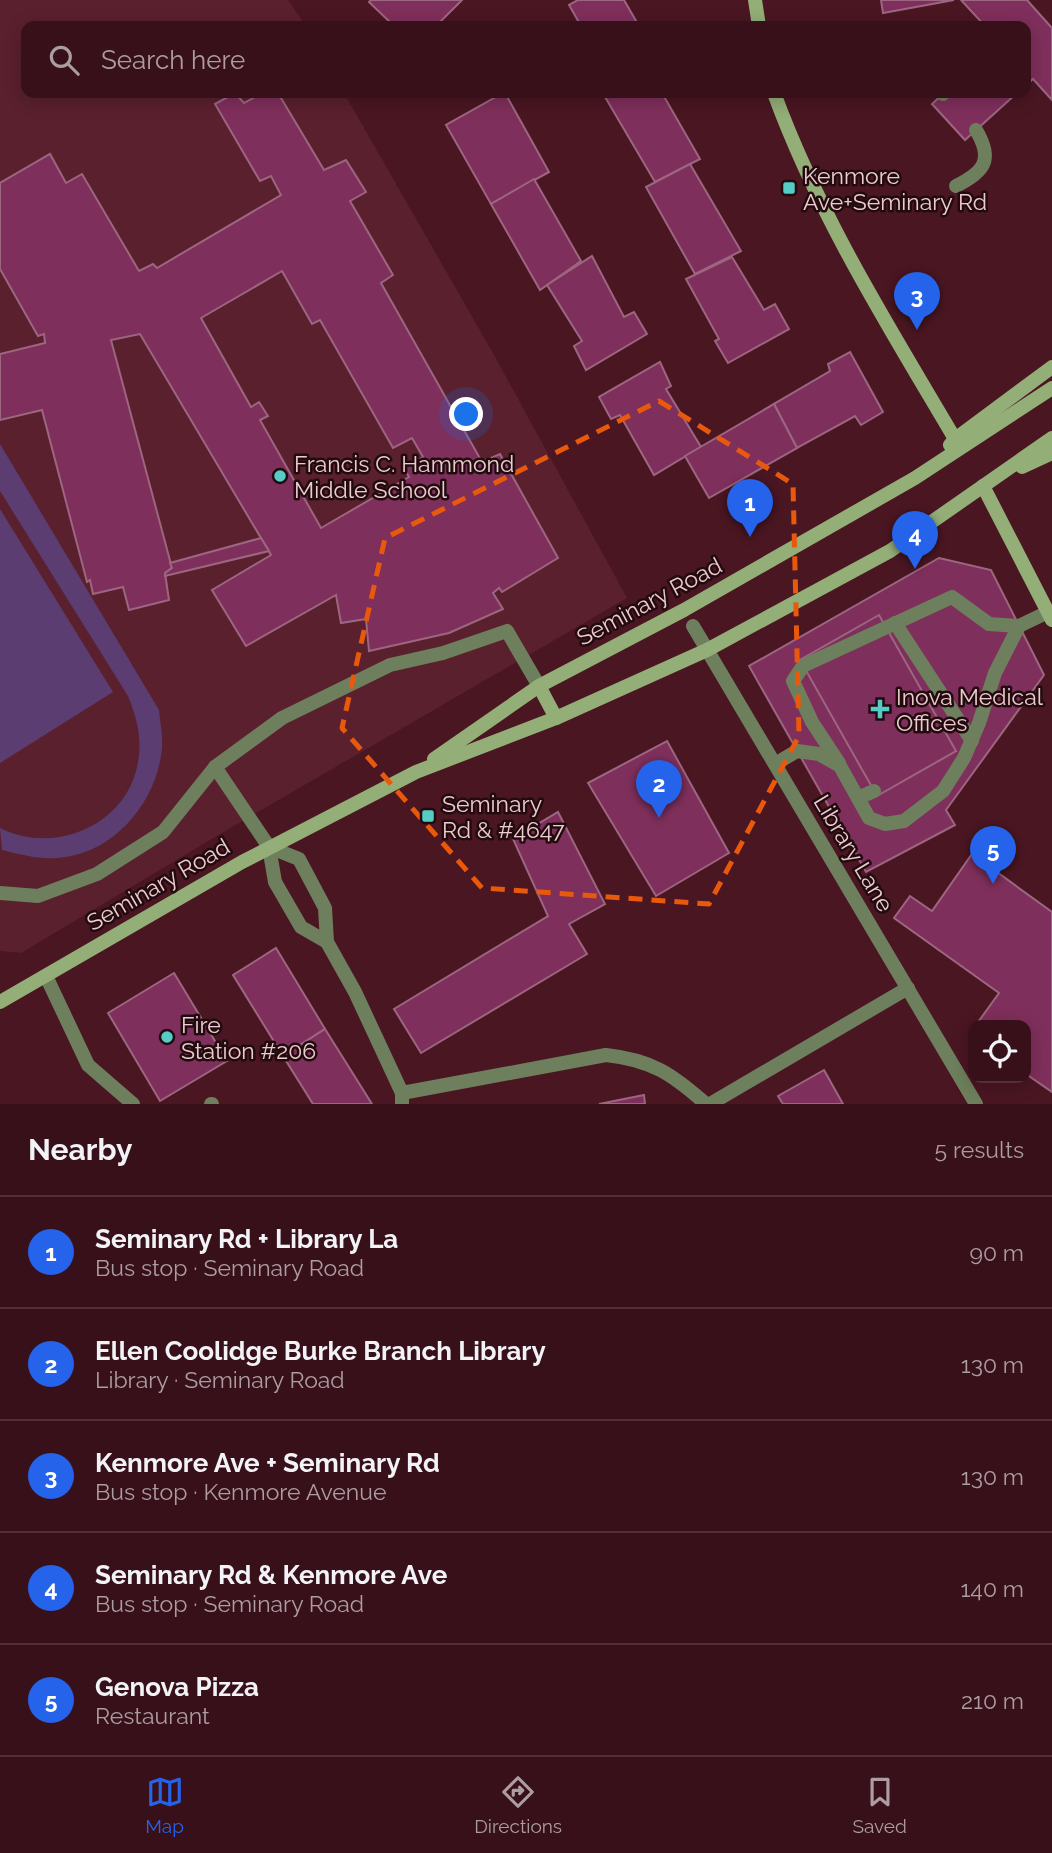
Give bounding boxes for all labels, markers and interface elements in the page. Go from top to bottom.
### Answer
search box [21,21,1031,98]
icon: search [45,41,83,79]
text: Search here [101,45,245,75]
place label: Kenmore Ave+Seminary Rd [803,162,987,215]
marker: Kenmore Ave+Seminary Rd [781,180,797,196]
pin: 3 [894,272,940,330]
your location [449,397,483,431]
place label: Francis C. Hammond Middle School [294,450,514,503]
marker: Francis C. Hammond Middle School [272,468,288,484]
pin: 1 [727,479,773,537]
pin: 4 [892,511,938,569]
street label: Seminary Road [572,551,726,651]
place label: Inova Medical Offices [896,683,1044,736]
marker: Inova Medical Offices [870,699,890,719]
pin: 2 [636,760,682,818]
place label: Seminary Rd & #4647 [442,790,565,843]
street label: Library Lane [808,790,900,916]
marker: Seminary Rd & #4647 [420,808,436,824]
pin: 5 [970,826,1016,884]
street label: Seminary Road [82,832,234,936]
place label: Fire Station #206 [181,1011,316,1064]
map controls [968,1020,1031,1083]
button: locate [968,1020,1031,1083]
marker: Fire Station #206 [159,1029,175,1045]
text: Nearby [28,1132,132,1167]
text: 5 results [935,1136,1024,1163]
text: Seminary Rd + Library La [95,1224,398,1254]
text: 1 [45,1239,57,1266]
text: 90 m [969,1239,1024,1266]
text: Bus stop · Seminary Road [95,1254,364,1281]
text: Ellen Coolidge Burke Branch Library [95,1336,546,1366]
text: 2 [45,1351,57,1378]
text: 130 m [961,1351,1024,1378]
text: Library · Seminary Road [95,1366,345,1393]
text: Kenmore Ave + Seminary Rd [95,1448,440,1478]
text: 3 [45,1463,57,1490]
text: 130 m [961,1463,1024,1490]
text: Bus stop · Kenmore Avenue [95,1478,386,1505]
text: Seminary Rd & Kenmore Ave [95,1560,447,1590]
text: 4 [44,1575,58,1602]
text: 140 m [961,1575,1024,1602]
text: Bus stop · Seminary Road [95,1590,364,1617]
text: Genova Pizza [95,1672,259,1702]
text: 5 [45,1687,57,1714]
text: 210 m [961,1687,1024,1714]
text: Restaurant [95,1702,210,1729]
tab: Map [145,1773,184,1837]
tab: Directions [474,1773,562,1837]
tab: Saved [852,1773,907,1837]

